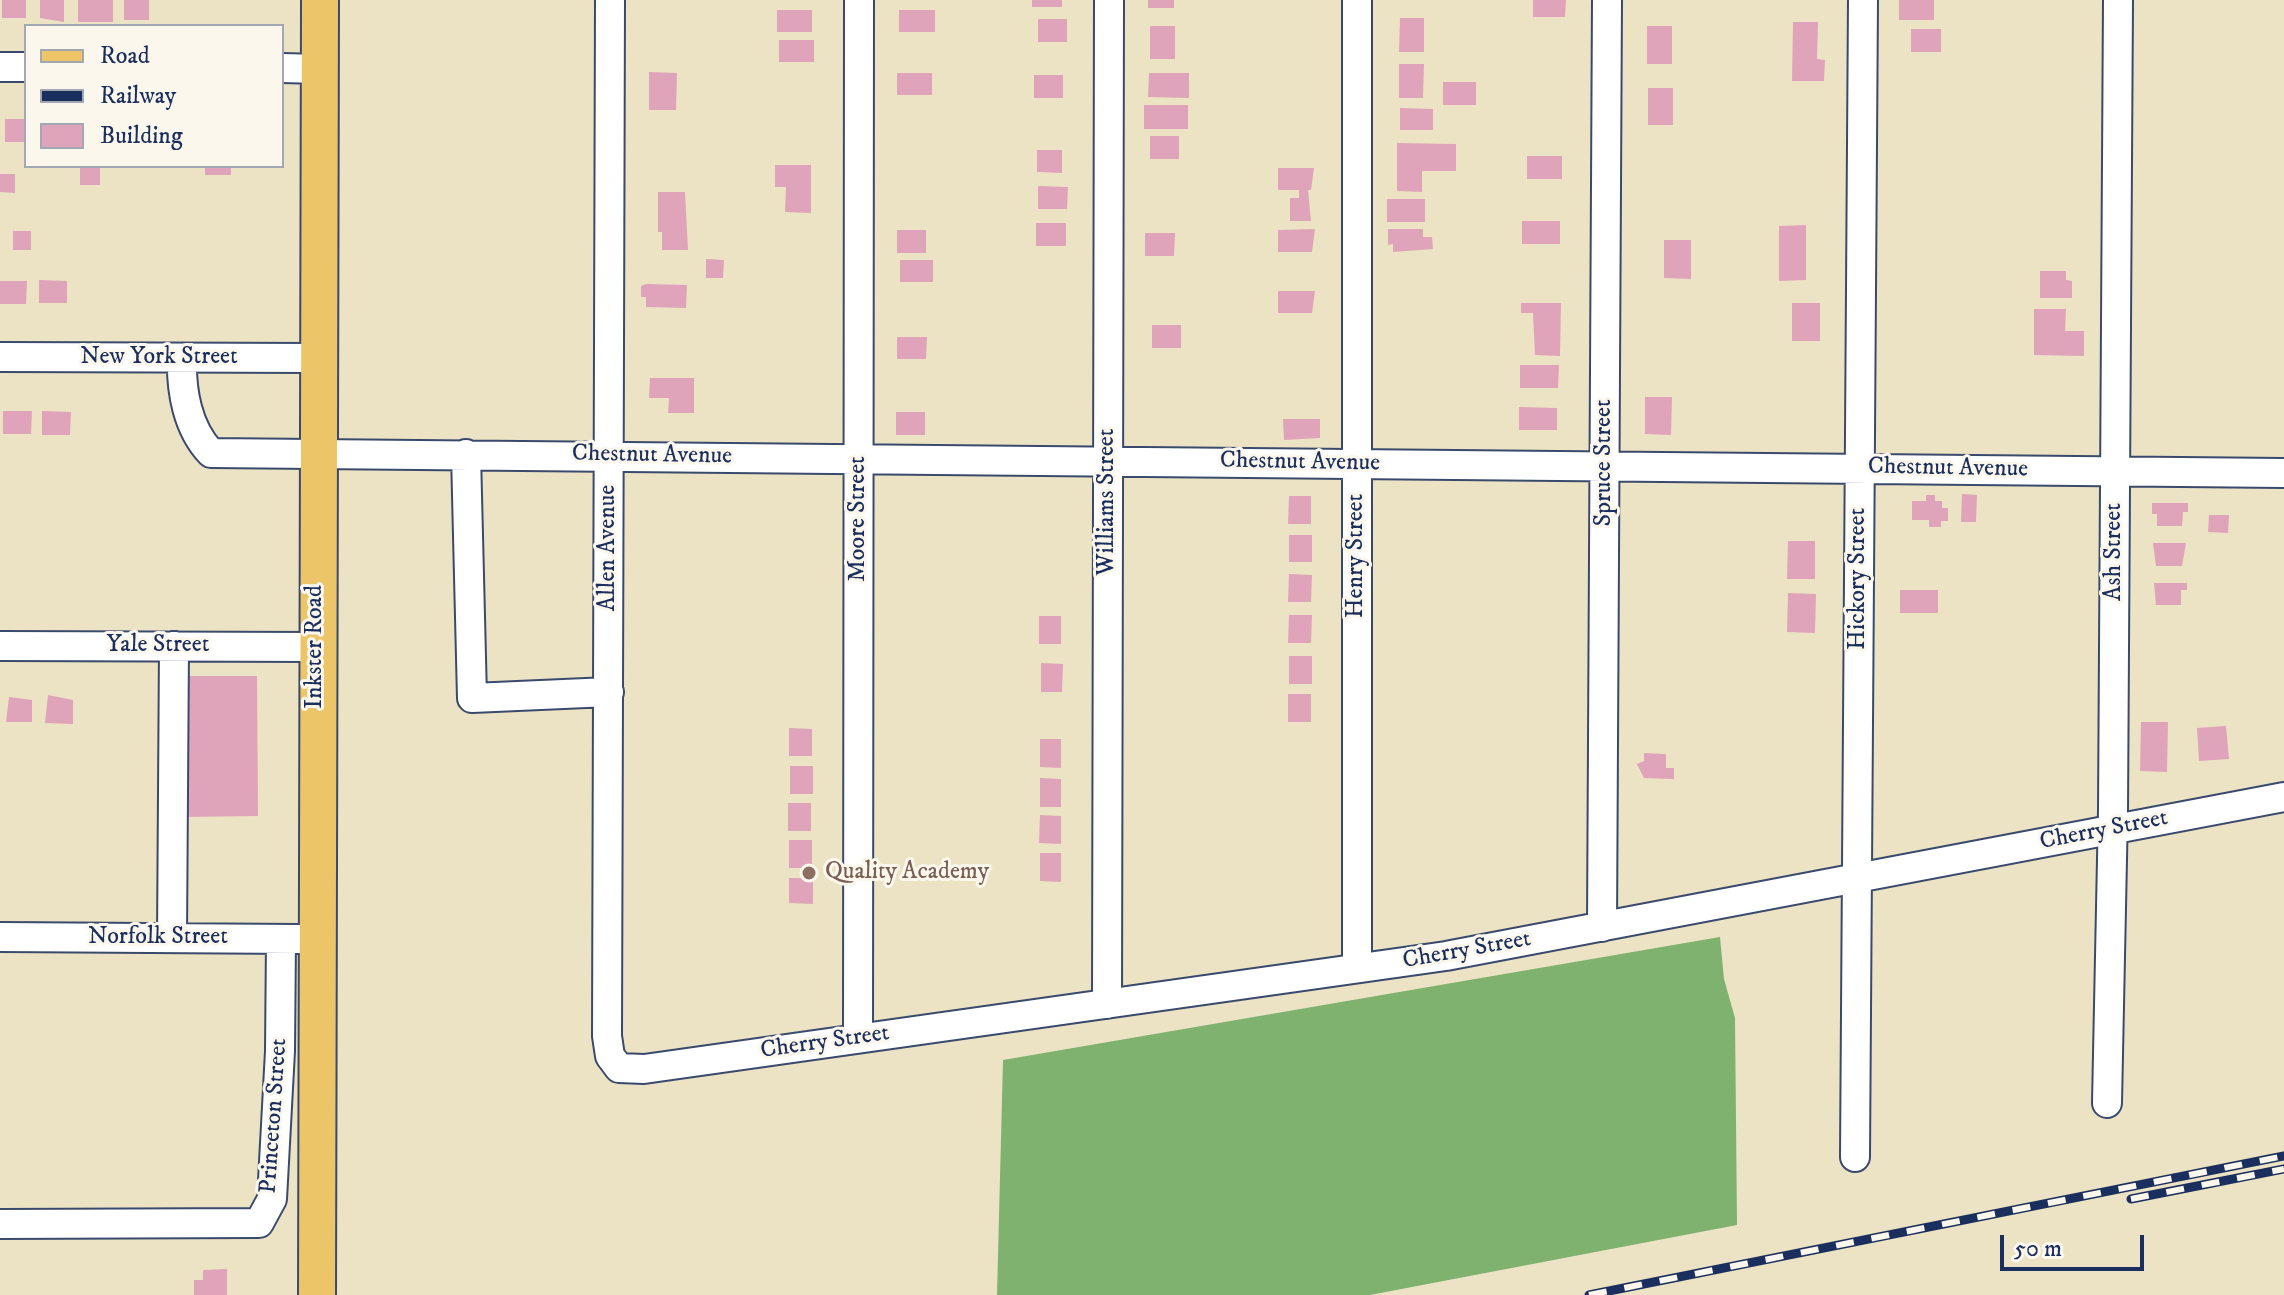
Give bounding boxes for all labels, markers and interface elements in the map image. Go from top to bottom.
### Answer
legend [24,24,284,168]
text: Road [100,41,150,71]
text: Railway [100,81,176,111]
text: Building [100,121,183,151]
street label: New York Street [80,344,238,372]
street label: Spruce Street [1591,399,1619,527]
street label: Williams Street [1094,429,1122,575]
street label: Chestnut Avenue [572,440,732,472]
street label: Chestnut Avenue [1220,447,1380,479]
street label: Chestnut Avenue [1868,453,2028,485]
street label: Moore Street [845,456,873,582]
street label: Allen Avenue [595,485,623,611]
street label: Henry Street [1343,494,1371,618]
street label: Ash Street [2101,503,2129,601]
street label: Hickory Street [1845,508,1873,650]
street label: Inkster Road [302,585,330,709]
street label: Yale Street [107,632,209,660]
street label: Cherry Street [2038,805,2170,857]
place label: Quality Academy [825,859,989,887]
marker: Quality Academy [800,864,818,882]
street label: Norfolk Street [88,924,228,952]
street label: Cherry Street [1401,926,1533,976]
street label: Cherry Street [759,1020,891,1066]
street label: Princeton Street [255,1037,295,1195]
scale bar [2004,1219,2148,1269]
text: 50 m [2014,1234,2062,1264]

